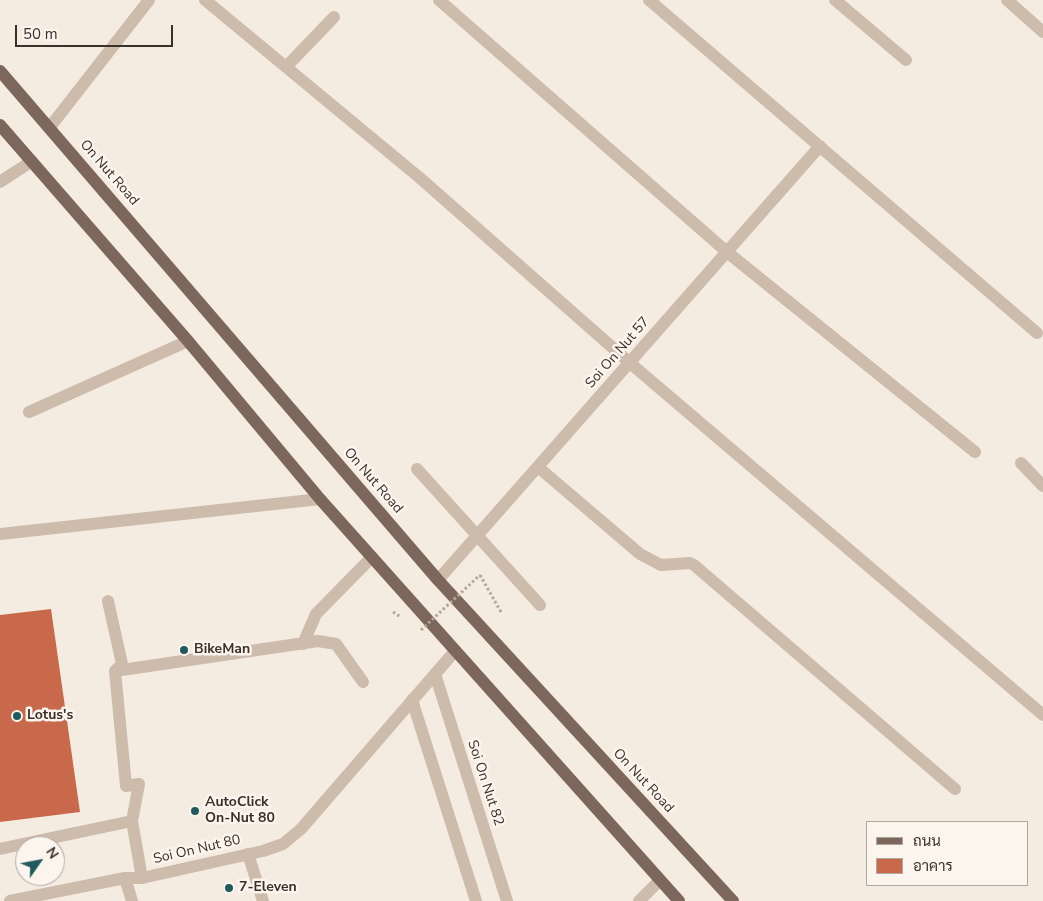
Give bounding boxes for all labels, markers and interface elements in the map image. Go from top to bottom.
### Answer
scale bar [18,15,175,47]
text: 50 m [23,24,58,44]
street label: On Nut Road [76,137,142,209]
street label: Soi On Nut 57 [582,314,654,392]
street label: On Nut Road [340,445,406,517]
place label: BikeMan [194,642,250,658]
marker: BikeMan [178,644,190,656]
place label: Lotus's [27,708,73,724]
marker: Lotus's [11,710,23,722]
street label: Soi On Nut 82 [463,738,507,828]
street label: On Nut Road [609,745,677,817]
place label: AutoClick On-Nut 80 [205,795,275,828]
marker: AutoClick On-Nut 80 [189,805,201,817]
legend [866,821,1028,886]
text: ถนน [913,831,941,851]
street label: Soi On Nut 80 [152,832,242,868]
north arrow [15,836,65,886]
text: N [41,844,63,863]
text: อาคาร [913,856,953,876]
place label: 7-Eleven [239,880,297,896]
marker: 7-Eleven [223,882,235,894]

